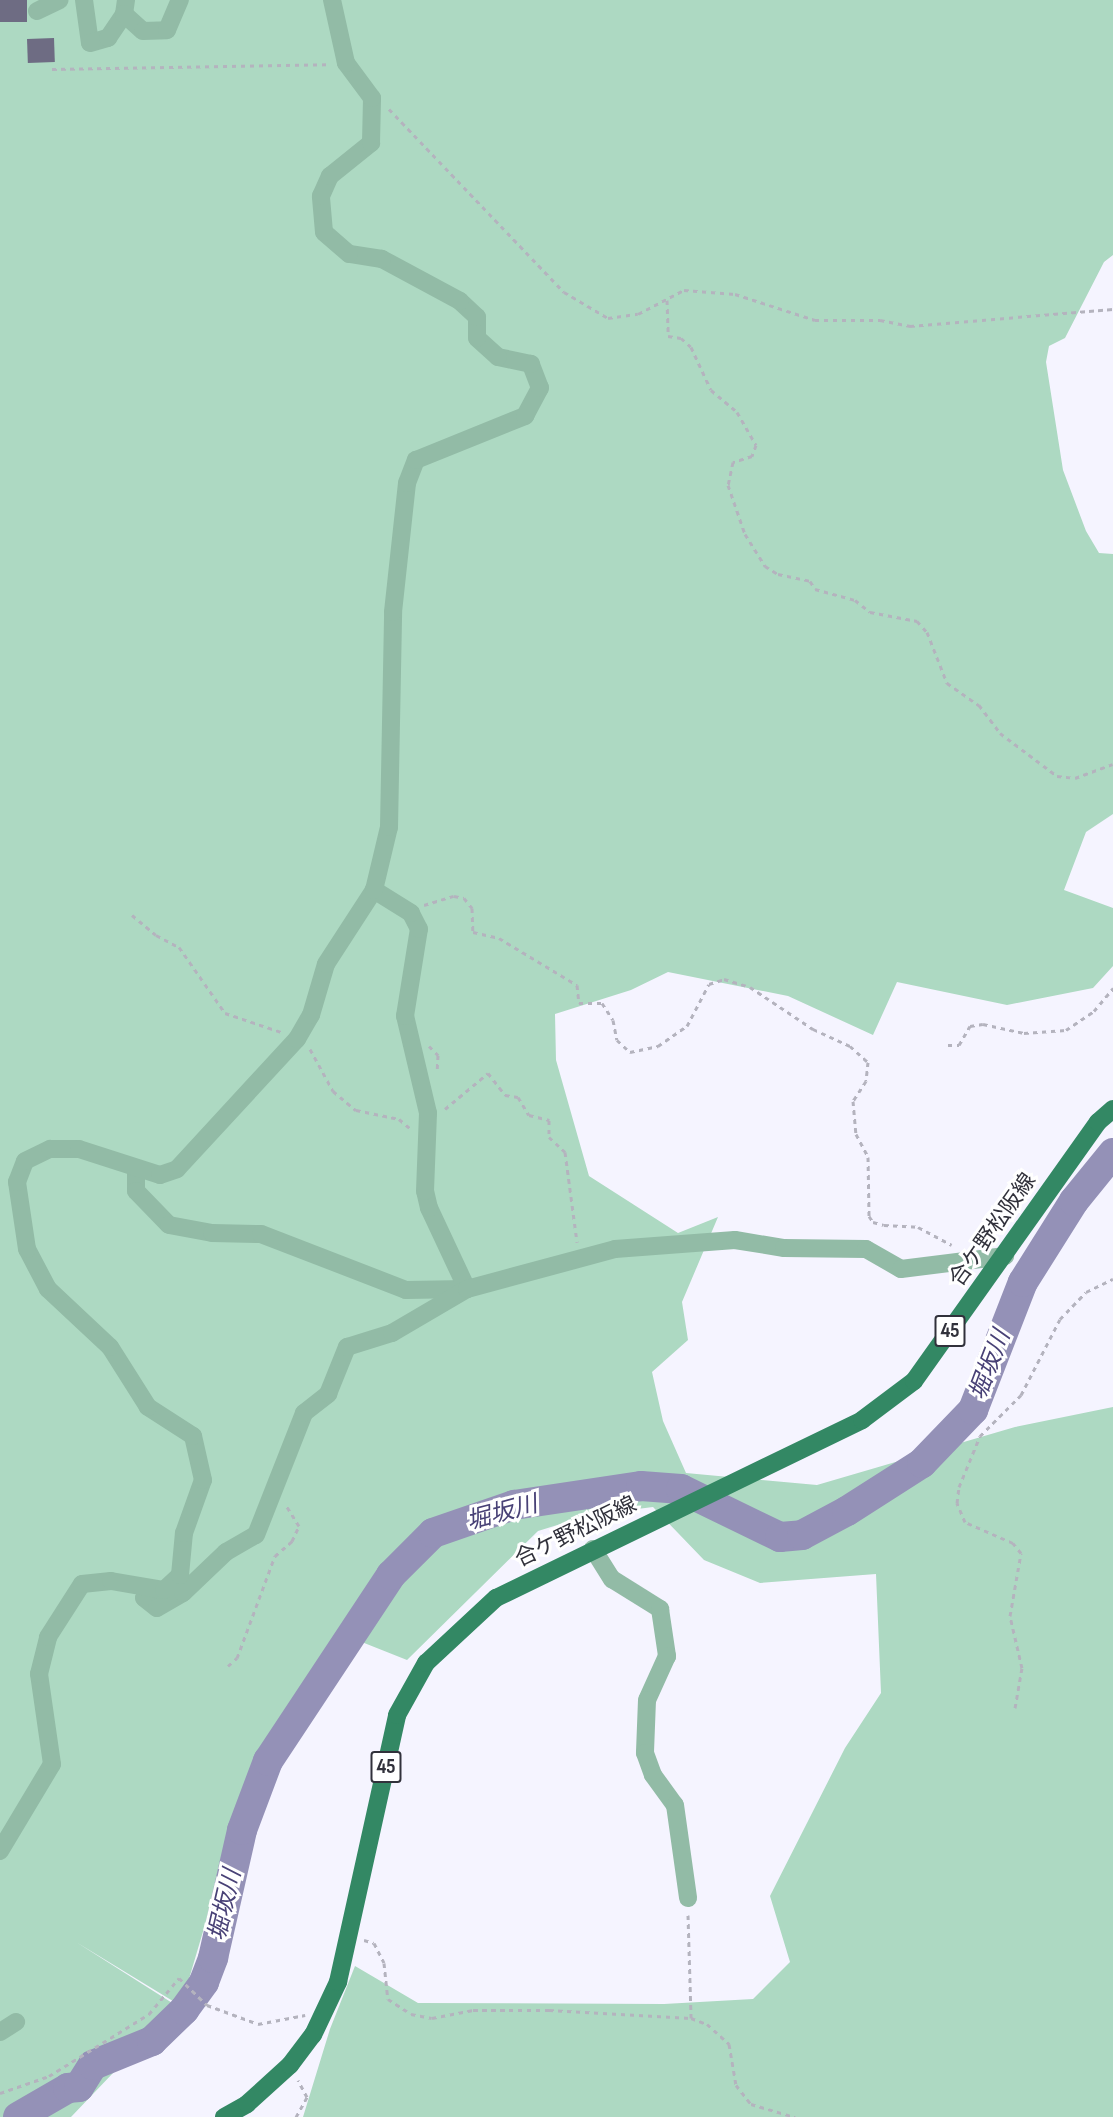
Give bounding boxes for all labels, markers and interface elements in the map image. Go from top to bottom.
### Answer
street label: 合ケ野松阪線 [944,1168,1042,1292]
road number: 45 [934,1313,966,1349]
water label: 堀坂川 [964,1326,1016,1404]
water label: 堀坂川 [463,1490,541,1536]
street label: 合ケ野松阪線 [511,1491,641,1573]
road number: 45 [370,1749,402,1785]
water label: 堀坂川 [203,1867,247,1943]

